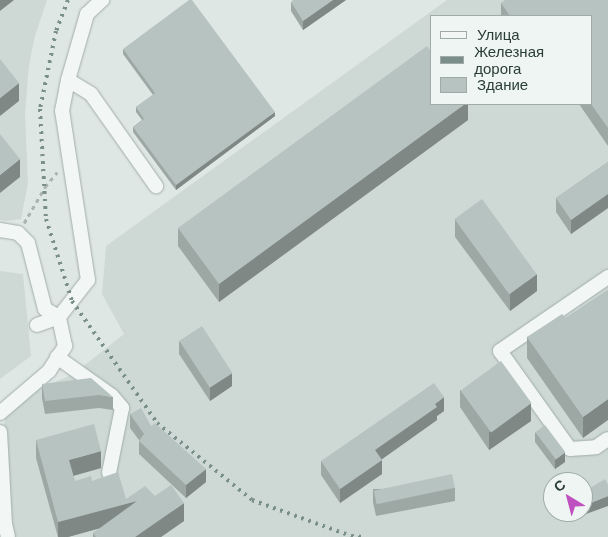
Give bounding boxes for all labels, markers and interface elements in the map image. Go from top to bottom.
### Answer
legend [430,15,593,105]
text: Улица [477,26,520,43]
text: Железная дорога [474,43,544,77]
text: Здание [477,76,528,93]
north arrow [543,472,593,522]
text: С [551,476,568,495]

